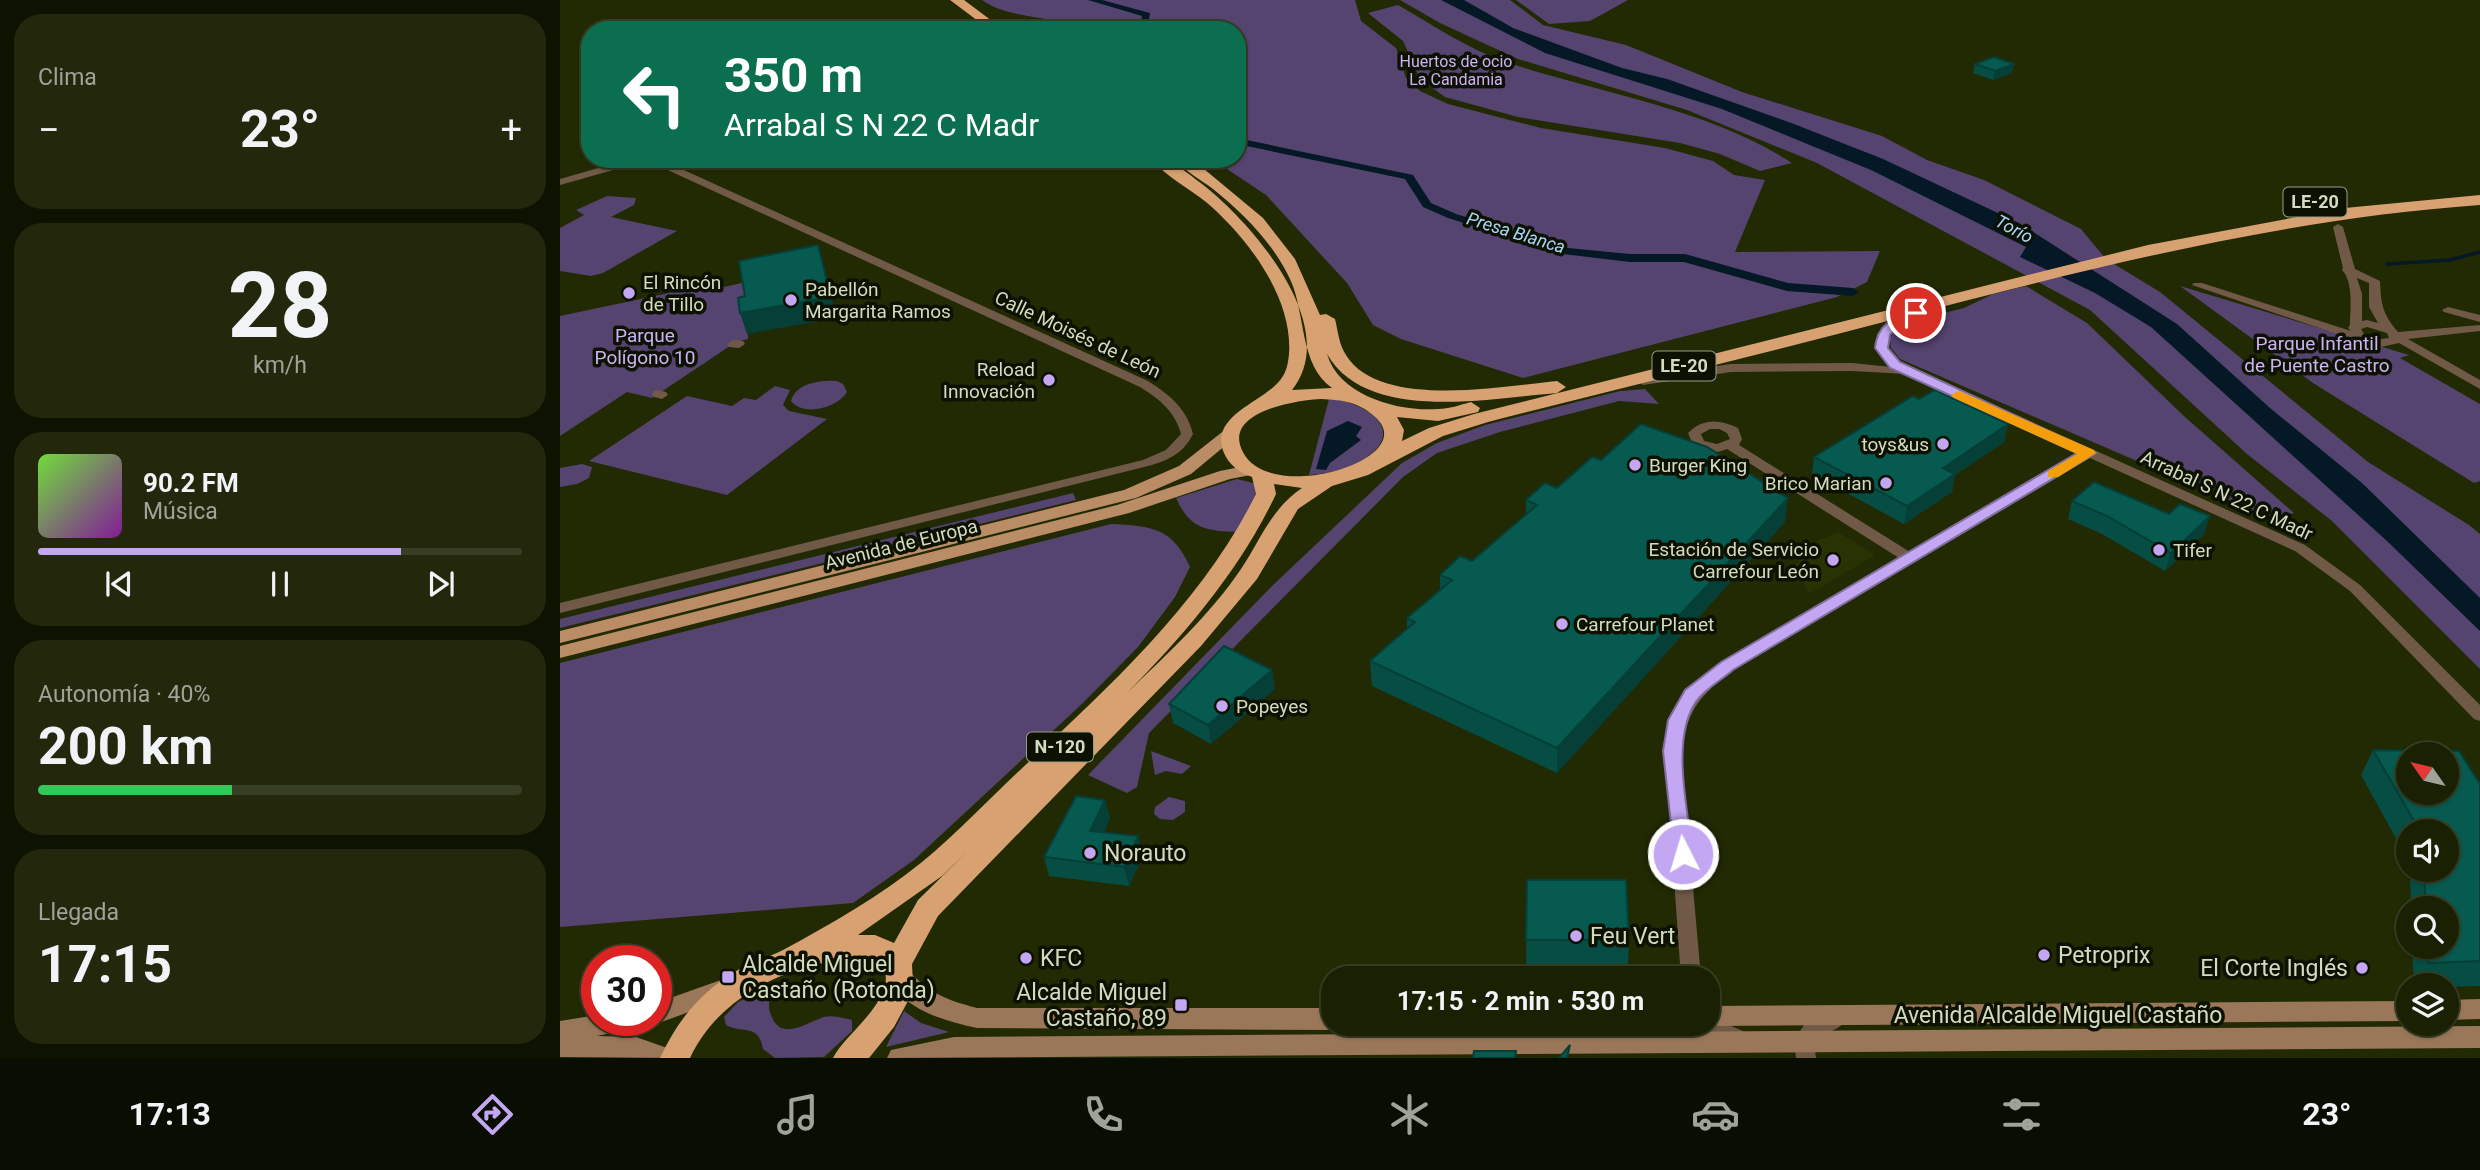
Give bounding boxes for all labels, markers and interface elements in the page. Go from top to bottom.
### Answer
text: 350 m [724,47,863,104]
icon: left [609,49,700,140]
park label: Huertos de ocio La Candamia [1400,52,1512,89]
text: Clima [38,64,97,91]
text: 23° [240,99,320,160]
text: Arrabal S N 22 C Madr [724,106,1039,144]
text: − [38,108,60,152]
text: + [500,108,522,152]
road number: LE-20 [2284,188,2346,216]
water label: Presa Blanca [1464,208,1568,257]
water label: Torío [1992,210,2037,247]
text: 28 [228,253,332,359]
place label: El Rincón de Tillo [643,271,721,316]
place label: Pabellón Margarita Ramos [805,278,951,323]
pin [1886,283,1946,343]
marker: El Rincón de Tillo [621,285,637,301]
street label: Calle Moisés de León [991,286,1164,383]
marker: Pabellón Margarita Ramos [783,292,799,308]
icon: arrive [1897,294,1935,332]
park label: Parque Polígono 10 [595,324,695,369]
park label: Parque Infantil de Puente Castro [2244,332,2390,377]
text: km/h [253,352,307,379]
road number: LE-20 [1652,352,1716,380]
place label: Reload Innovación [943,358,1035,403]
marker: Reload Innovación [1041,372,1057,388]
place label: toys&us [1861,433,1929,456]
marker: toys&us [1935,436,1951,452]
street label: Arrabal S N 22 C Madr [2137,446,2317,546]
place label: Burger King [1649,454,1747,477]
marker: Burger King [1627,457,1643,473]
text: 90.2 FM [143,468,239,498]
place label: Brico Marian [1765,472,1872,495]
marker: Brico Marian [1878,475,1894,491]
text: Música [143,498,218,525]
street label: Avenida de Europa [822,514,980,575]
place label: Estación de Servicio Carrefour León [1649,538,1819,583]
place label: Tifer [2173,539,2212,562]
marker: Tifer [2151,542,2167,558]
marker: Estación de Servicio Carrefour León [1825,552,1841,568]
icon: previous [100,565,138,603]
icon: pause [261,565,299,603]
icon: next [422,565,460,603]
place label: Carrefour Planet [1576,613,1714,636]
marker: Carrefour Planet [1554,616,1570,632]
text: Autonomía · 40% [38,681,210,708]
place label: Popeyes [1236,695,1308,718]
marker: Popeyes [1214,698,1230,714]
text: 200 km [38,716,213,777]
road number: N-120 [1027,732,1093,762]
north arrow [2396,742,2459,805]
map controls [2396,742,2459,1036]
position arrow [1646,817,1720,891]
button: sound [2396,819,2459,882]
place label: Norauto [1104,840,1186,867]
marker: Norauto [1082,845,1098,861]
button: search [2396,896,2459,959]
text: Llegada [38,899,119,926]
place label: Feu Vert [1590,923,1675,950]
marker: Feu Vert [1568,928,1584,944]
text: 17:15 [38,934,172,995]
place label: Petroprix [2058,942,2150,969]
speed limit sign: 30 [581,945,672,1036]
place label: KFC [1040,945,1082,972]
marker: Petroprix [2036,947,2052,963]
marker: KFC [1018,950,1034,966]
place label: Alcalde Miguel Castaño (Rotonda) [742,951,935,1004]
place label: El Corte Inglés [2200,955,2348,982]
marker: El Corte Inglés [2354,960,2370,976]
marker: Alcalde Miguel Castaño (Rotonda) [720,969,736,985]
button: layers [2396,973,2459,1036]
place label: Alcalde Miguel Castaño, 89 [1016,979,1167,1032]
text: 17:15 · 2 min · 530 m [1397,986,1644,1016]
marker: Alcalde Miguel Castaño, 89 [1173,997,1189,1013]
street label: Avenida Alcalde Miguel Castaño [1894,1002,2222,1029]
icon: directions [468,1090,517,1139]
icon: music [773,1090,822,1139]
icon: phone [1079,1090,1128,1139]
icon: climate [1385,1090,1434,1139]
icon: car [1691,1090,1740,1139]
icon: filters [1997,1090,2046,1139]
text: 17:13 [128,1095,211,1133]
text: 23° [2302,1095,2352,1133]

